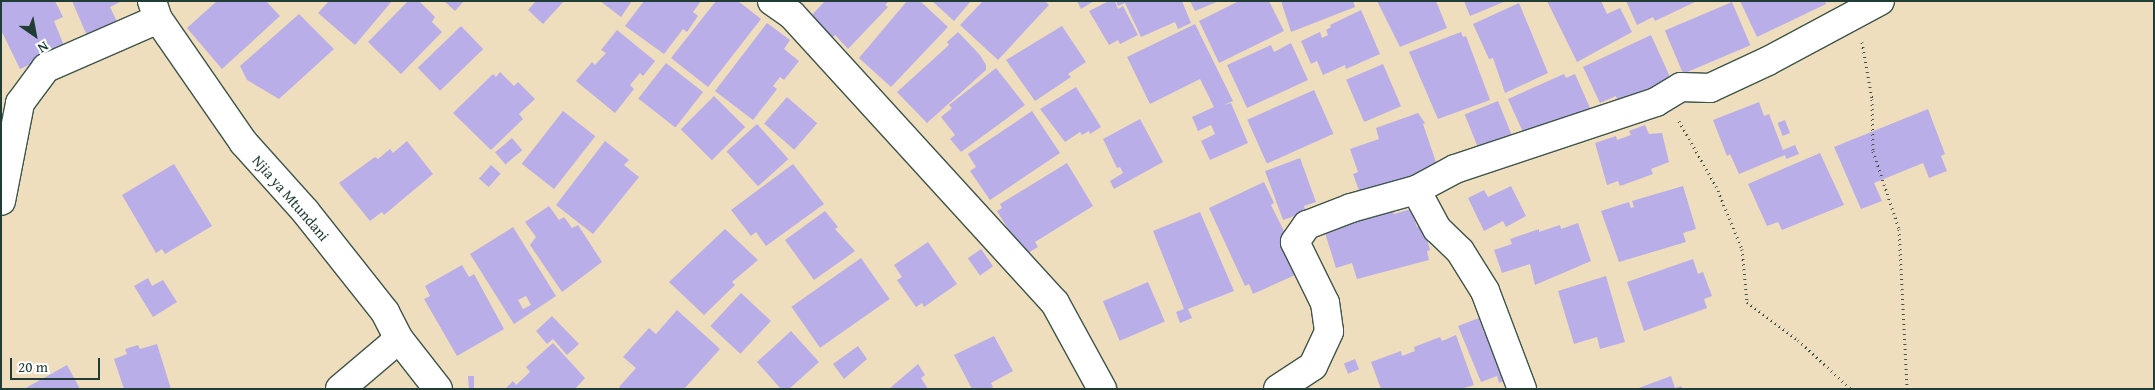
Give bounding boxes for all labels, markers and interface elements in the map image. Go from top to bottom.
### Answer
north arrow [10,10,60,60]
text: N [34,37,53,59]
street label: Njia ya Mtundani [249,151,333,245]
scale bar [12,348,102,380]
text: 20 m [18,356,48,377]

